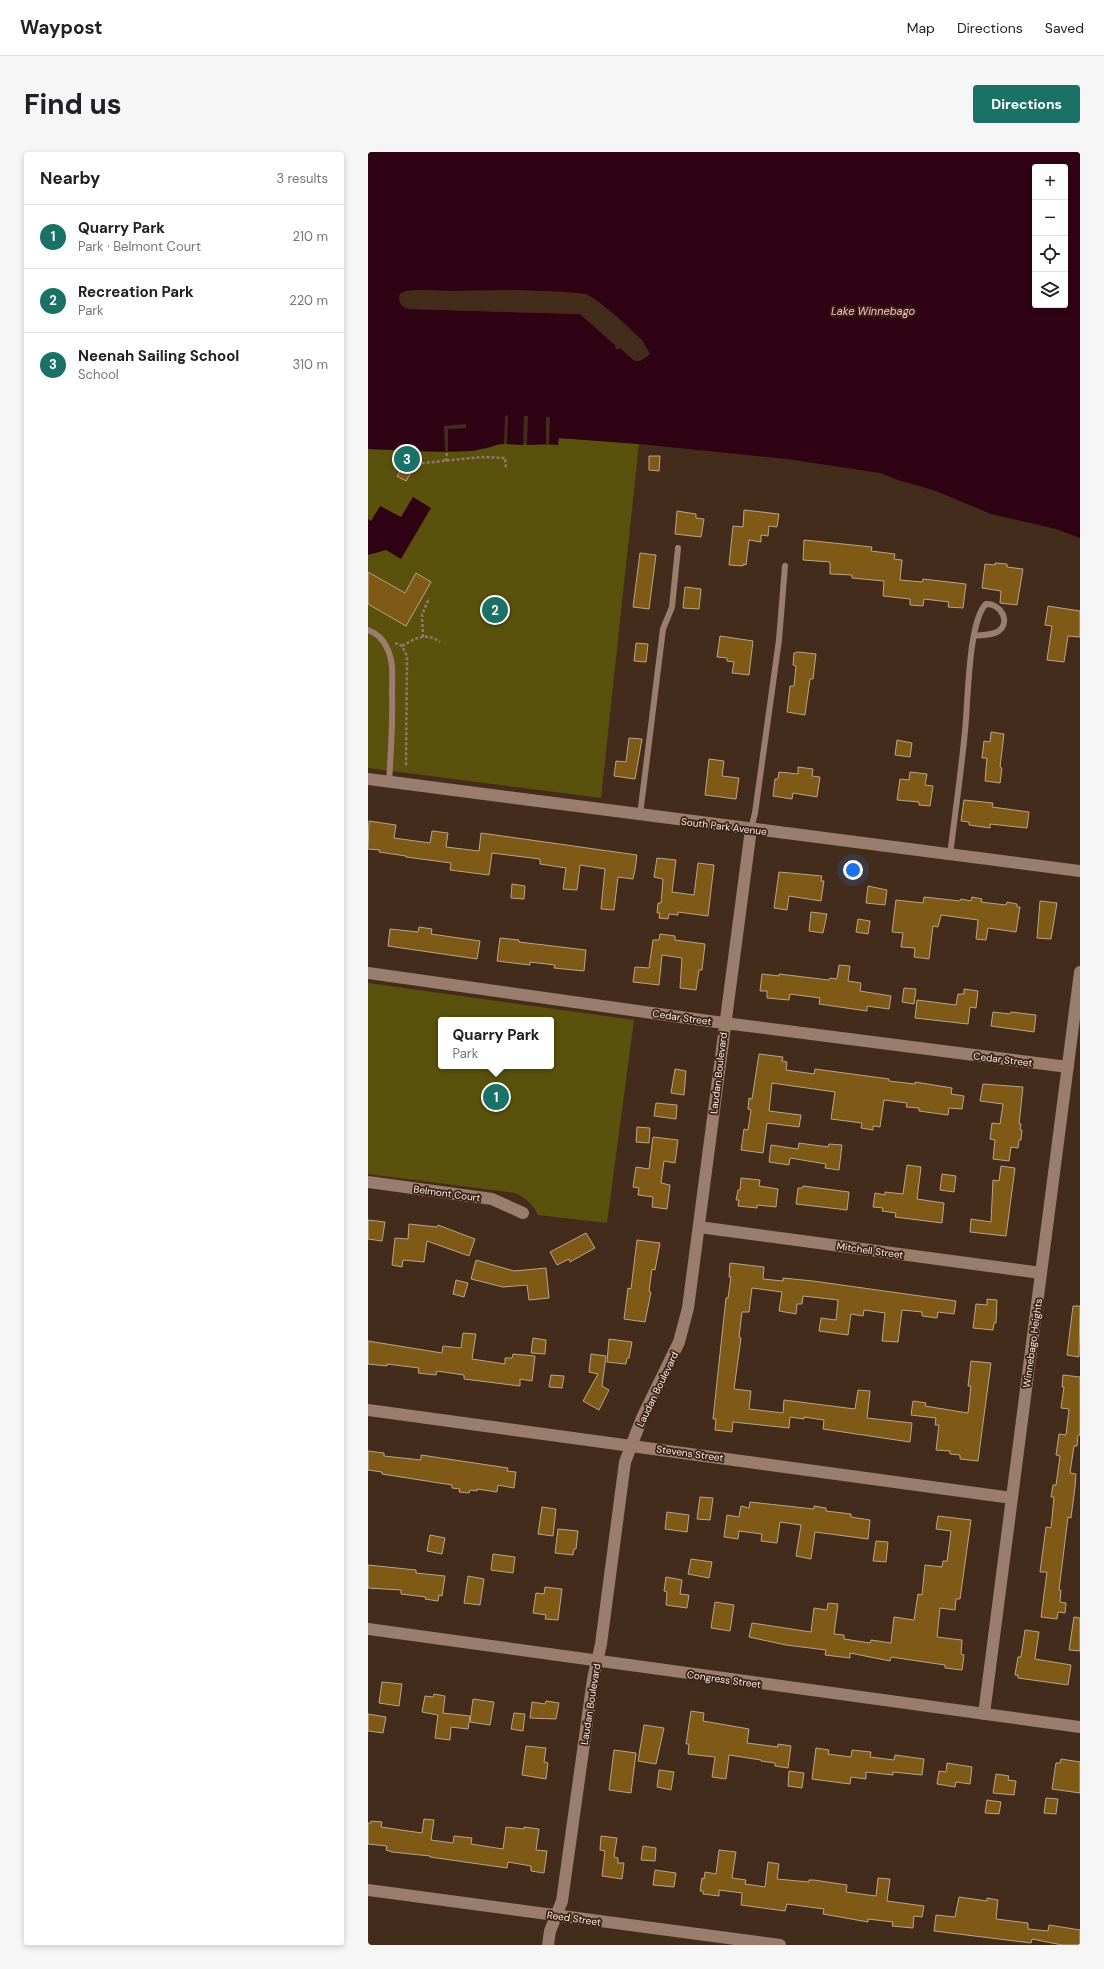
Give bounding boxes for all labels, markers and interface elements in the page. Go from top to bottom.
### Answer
text: Waypost [20,15,103,40]
text: Map [907,19,935,37]
text: Directions [957,19,1023,37]
text: Saved [1045,19,1084,37]
button: Directions [973,85,1080,123]
text: Find us [24,86,122,123]
map controls [1032,164,1068,308]
button: + [1032,164,1068,200]
text: Nearby [40,167,100,189]
text: 3 results [276,170,328,187]
button: − [1032,200,1068,236]
text: Quarry Park [78,218,165,238]
text: 1 [51,228,55,245]
text: 210 m [293,228,328,245]
button: locate [1032,236,1068,272]
text: Park · Belmont Court [78,238,201,255]
button: layers [1032,272,1068,308]
text: Recreation Park [78,282,194,302]
text: 2 [49,292,57,309]
text: 220 m [289,292,328,309]
text: Park [78,302,104,319]
water label: Lake Winnebago [831,304,916,318]
text: Neenah Sailing School [78,346,239,366]
text: 3 [49,356,57,373]
text: 310 m [293,356,328,373]
text: School [78,366,119,383]
pin: 3 [394,444,420,474]
pin: 2 [482,595,508,625]
street label: South Park Avenue [680,815,768,838]
your location [843,860,863,880]
street label: Cedar Street [652,1007,712,1028]
popup [438,1017,554,1069]
text: Quarry Park [453,1025,539,1045]
street label: Laudan Boulevard [707,1031,730,1115]
text: Park [453,1045,478,1062]
street label: Cedar Street [973,1049,1033,1070]
pin: 1 [483,1082,509,1112]
street label: Belmont Court [413,1182,481,1205]
street label: Mitchell Street [836,1239,904,1262]
street label: Winnebago Heights [1020,1298,1045,1389]
street label: Laudan Boulevard [634,1349,681,1429]
street label: Stevens Street [656,1442,724,1465]
street label: Laudan Boulevard [578,1662,603,1746]
street label: Congress Street [686,1668,762,1691]
street label: Reed Street [546,1908,602,1929]

